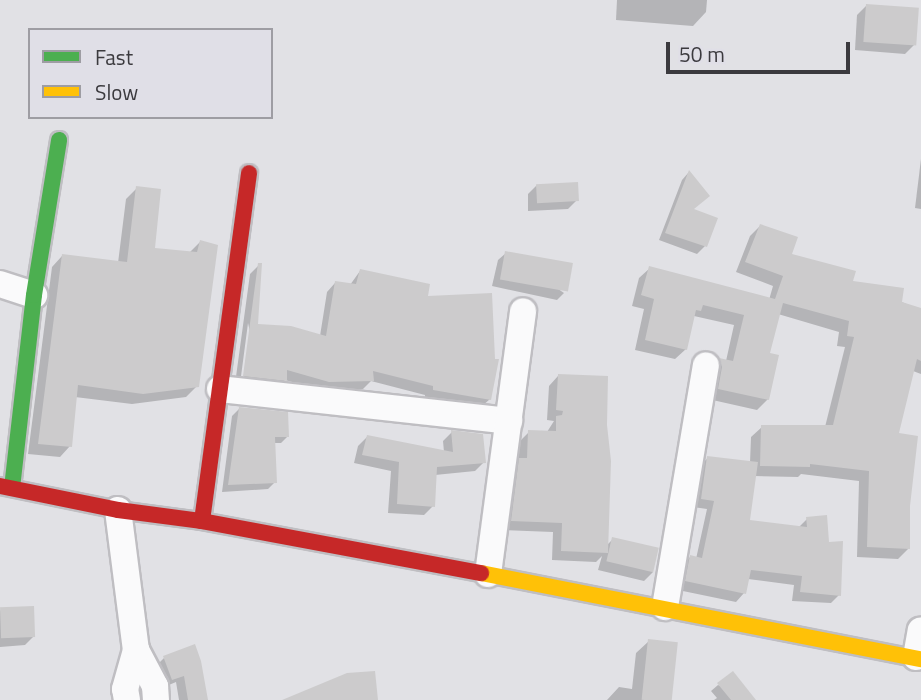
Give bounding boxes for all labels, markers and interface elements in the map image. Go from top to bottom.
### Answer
legend [28,28,273,119]
scale bar [669,28,853,72]
text: 50 m [679,38,725,70]
text: Fast [95,41,133,73]
text: Slow [95,76,138,108]

